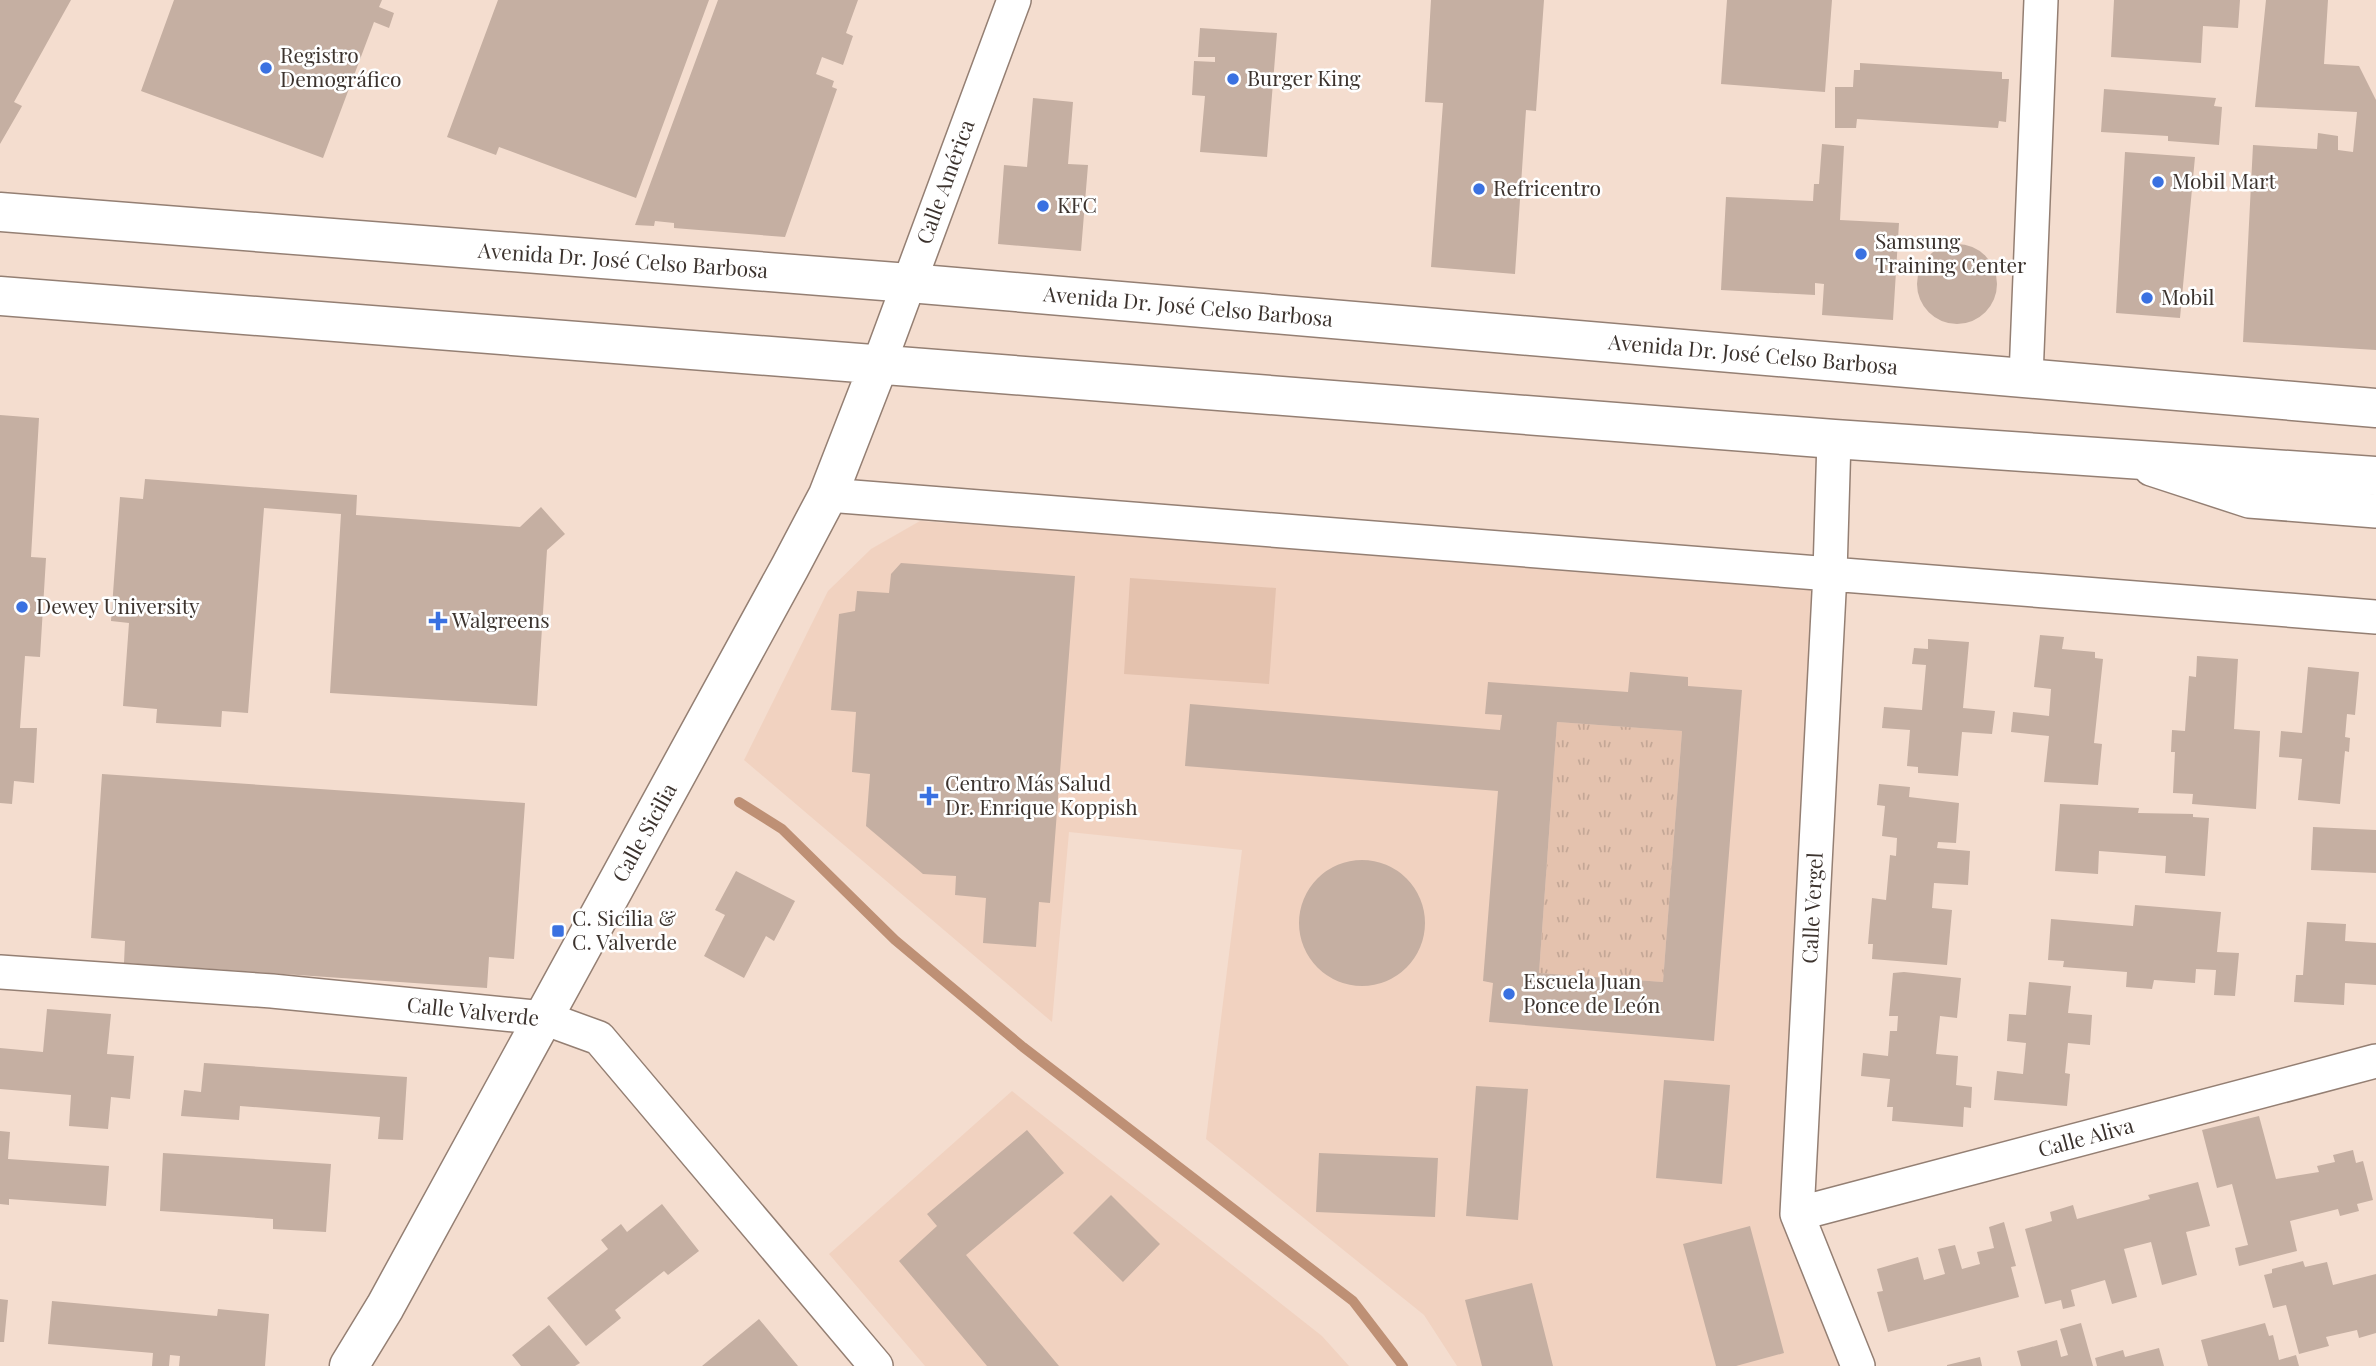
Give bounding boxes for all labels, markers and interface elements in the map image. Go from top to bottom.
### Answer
place label: Registro Demográfico [280,40,402,92]
marker: Registro Demográfico [258,60,274,76]
place label: Burger King [1247,63,1361,91]
marker: Burger King [1225,71,1241,87]
street label: Calle América [909,115,980,247]
place label: Mobil Mart [2172,166,2277,194]
place label: Refricentro [1493,173,1601,201]
marker: Mobil Mart [2150,174,2166,190]
marker: Refricentro [1471,181,1487,197]
place label: KFC [1057,190,1097,218]
marker: KFC [1035,198,1051,214]
place label: Samsung Training Center [1875,226,2027,278]
street label: Avenida Dr. José Celso Barbosa [476,235,770,283]
marker: Samsung Training Center [1853,246,1869,262]
street label: Avenida Dr. José Celso Barbosa [1041,278,1335,332]
place label: Mobil [2161,282,2214,310]
marker: Mobil [2139,290,2155,306]
street label: Avenida Dr. José Celso Barbosa [1606,326,1900,380]
place label: Dewey University [36,591,200,619]
marker: Dewey University [14,599,30,615]
place label: Walgreens [451,605,550,633]
marker: Walgreens [430,613,446,629]
place label: Centro Más Salud Dr. Enrique Koppish [945,768,1138,820]
street label: Calle Sicilia [605,777,682,887]
marker: Centro Más Salud Dr. Enrique Koppish [919,786,939,806]
street label: Calle Vergel [1794,852,1828,964]
place label: C. Sicilia & C. Valverde [572,903,677,955]
marker: C. Sicilia & C. Valverde [550,923,566,939]
place label: Escuela Juan Ponce de León [1523,966,1661,1018]
marker: Escuela Juan Ponce de León [1501,986,1517,1002]
street label: Calle Valverde [406,989,541,1031]
street label: Calle Aliva [2035,1110,2137,1162]

